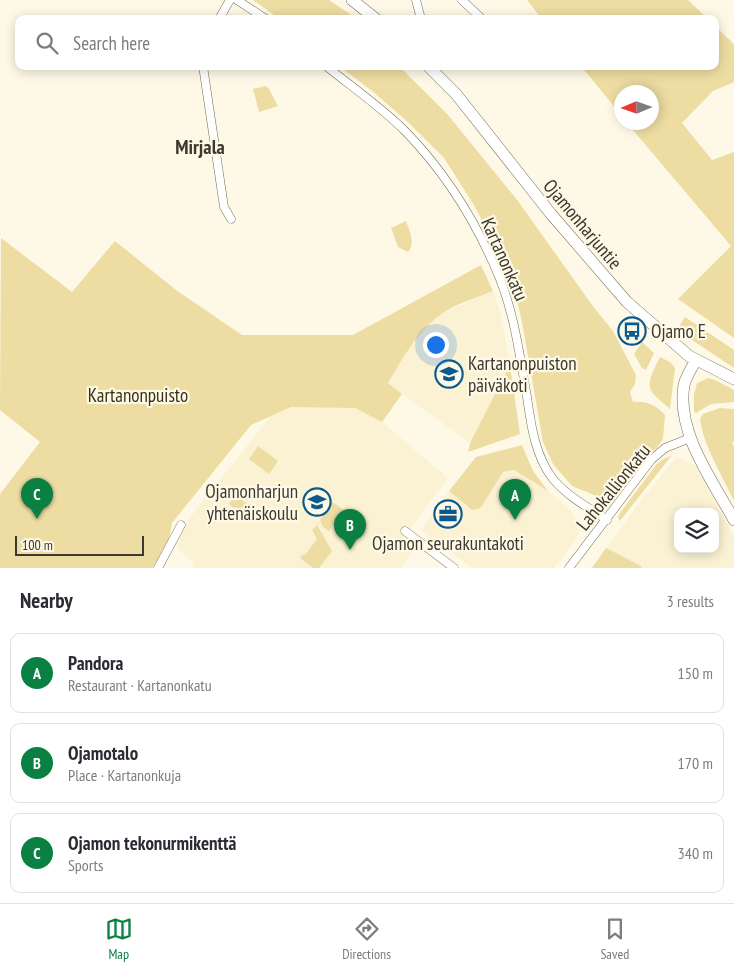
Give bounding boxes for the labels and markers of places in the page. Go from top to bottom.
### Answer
bus stop icon: Ojamo E [617,316,647,346]
place label: Ojamo E [651,319,706,343]
place label: Kartanonpuiston päiväkoti [468,351,577,397]
school or university icon: Kartanonpuiston päiväkoti [434,359,464,389]
pin: C [21,478,53,519]
place label: Ojamonharjun yhtenäiskoulu [205,479,298,525]
pin: A [499,479,531,520]
school or university icon: Ojamonharjun yhtenäiskoulu [302,487,332,517]
office icon: Ojamon seurakuntakoti [433,499,463,529]
pin: B [334,509,366,550]
place label: Ojamon seurakuntakoti [372,531,524,555]

